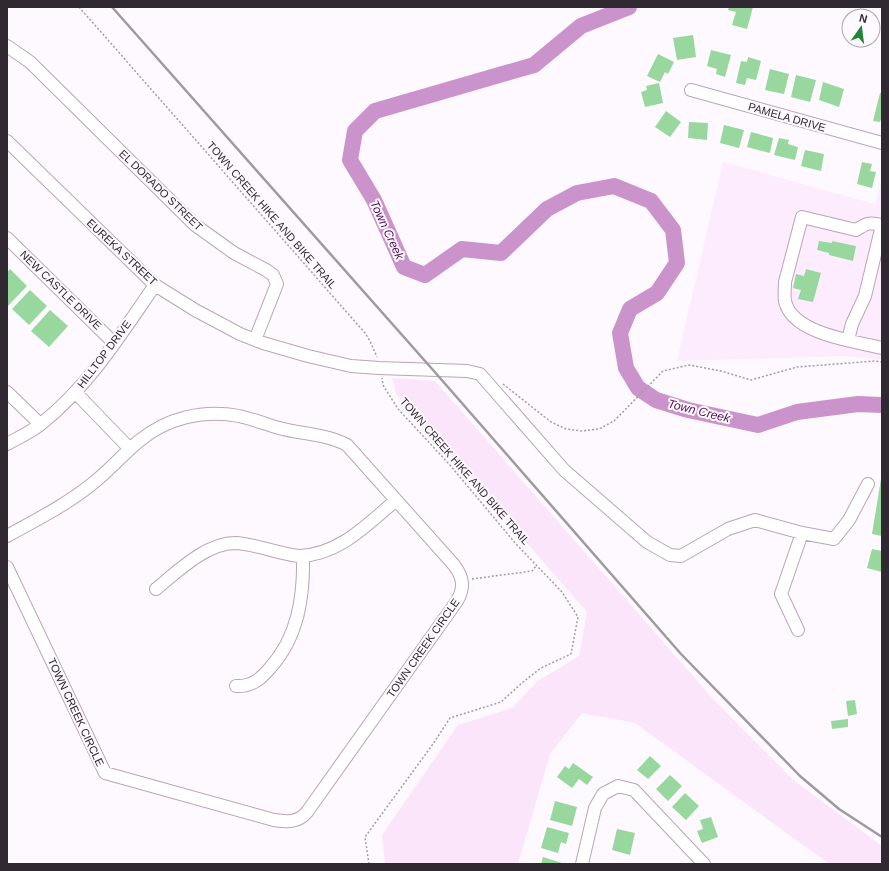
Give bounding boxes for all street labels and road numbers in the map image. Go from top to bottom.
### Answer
street label: PAMELA DRIVE [747,100,827,134]
street label: TOWN CREEK HIKE AND BIKE TRAIL [205,139,339,291]
street label: EL DORADO STREET [117,147,205,233]
street label: EUREKA STREET [85,217,160,288]
street label: NEW CASTLE DRIVE [18,248,104,332]
street label: HILLTOP DRIVE [75,318,133,390]
street label: TOWN CREEK HIKE AND BIKE TRAIL [398,395,532,547]
street label: TOWN CREEK CIRCLE [384,596,462,700]
street label: TOWN CREEK CIRCLE [46,656,106,768]

